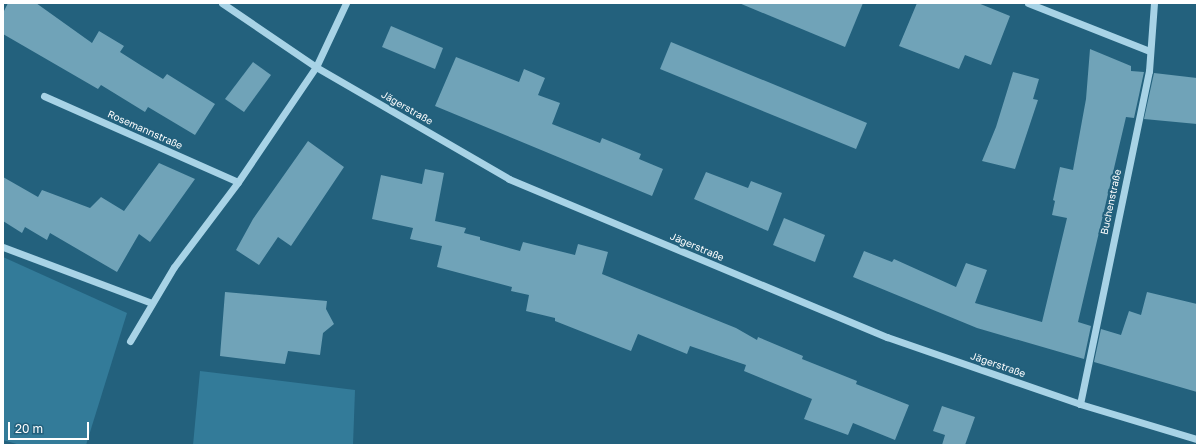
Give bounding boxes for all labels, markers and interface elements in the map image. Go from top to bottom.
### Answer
street label: Jägerstraße [379,88,435,128]
street label: Rosemannstraße [106,108,184,152]
street label: Buchenstraße [1098,168,1124,236]
street label: Jägerstraße [668,230,726,264]
street label: Jägerstraße [969,350,1027,380]
scale bar [10,414,91,440]
text: 20 m [15,421,43,436]

